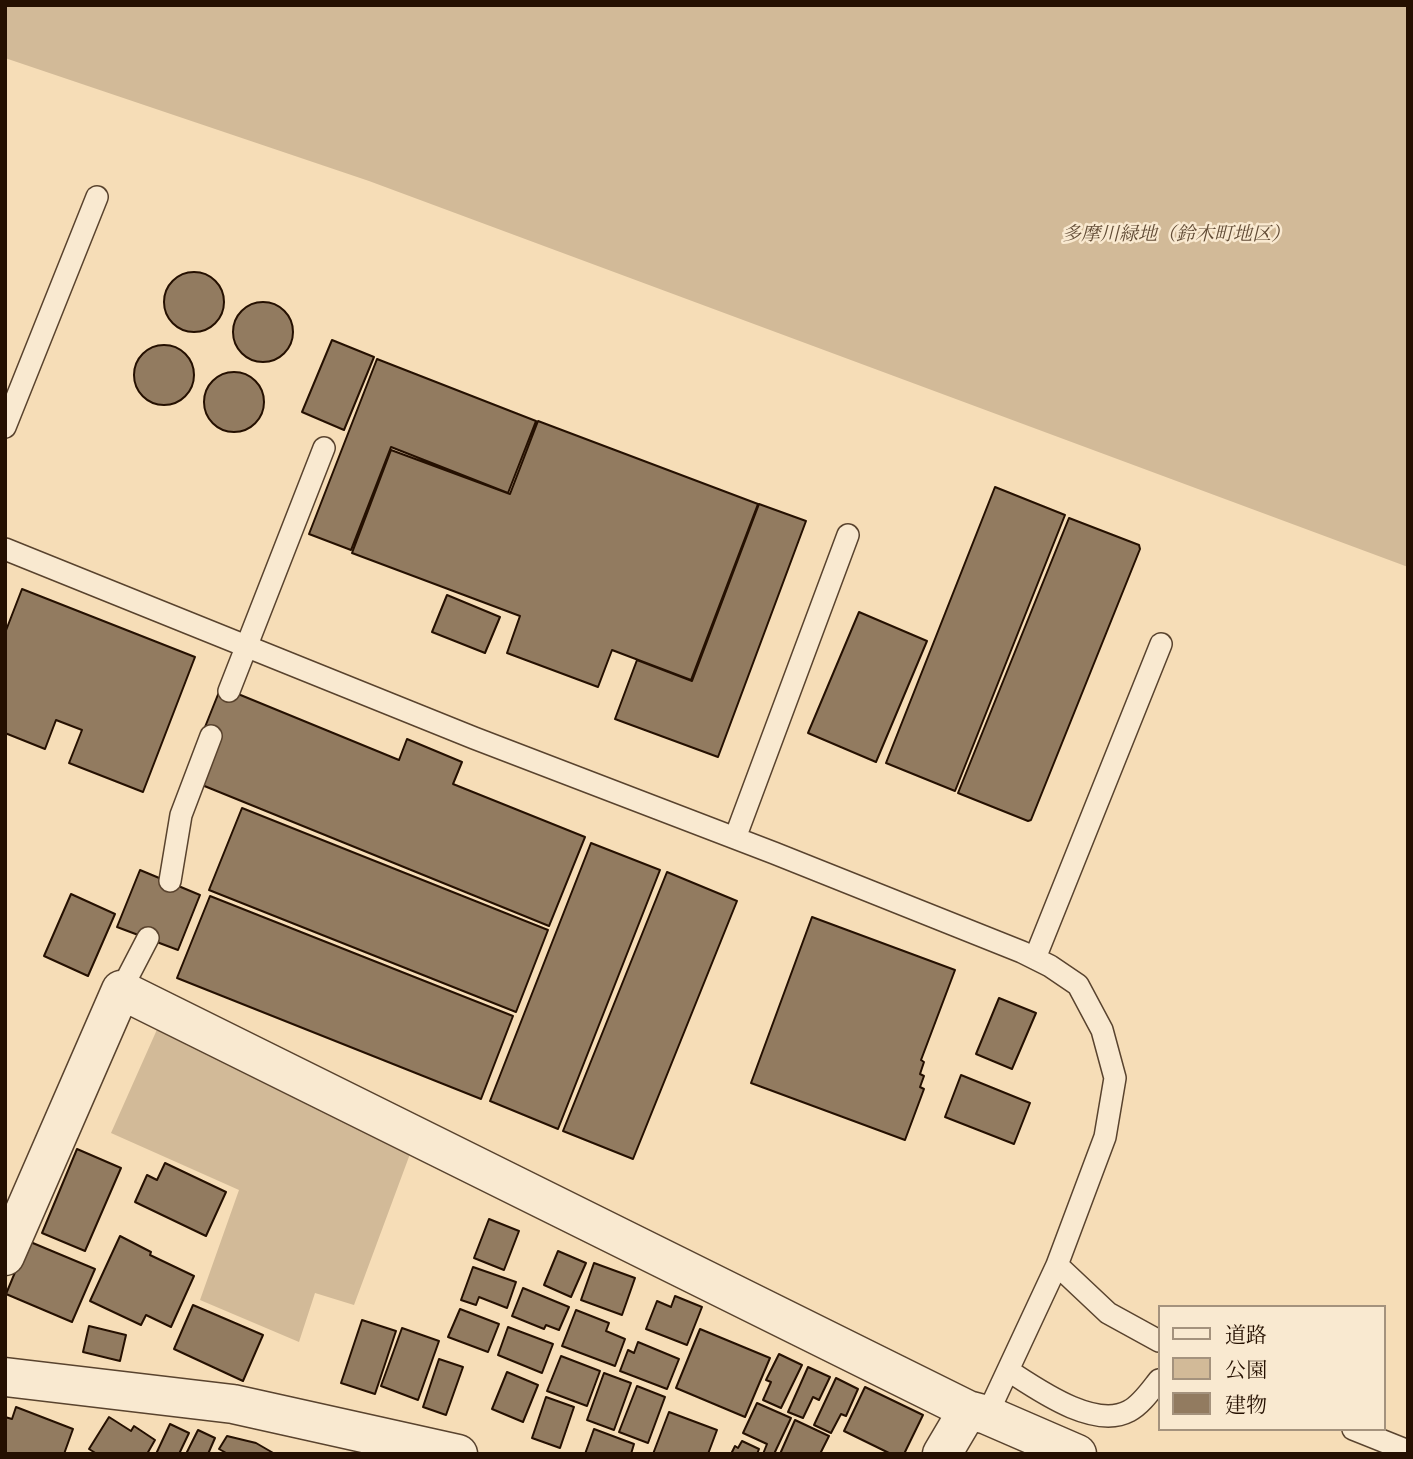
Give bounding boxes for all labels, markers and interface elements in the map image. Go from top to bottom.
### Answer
park label: 多摩川緑地（鈴木町地区） [1062,224,1290,246]
legend [1158,1305,1385,1431]
text: 道路 [1225,1326,1267,1347]
text: 公園 [1225,1361,1267,1382]
text: 建物 [1225,1396,1267,1417]

